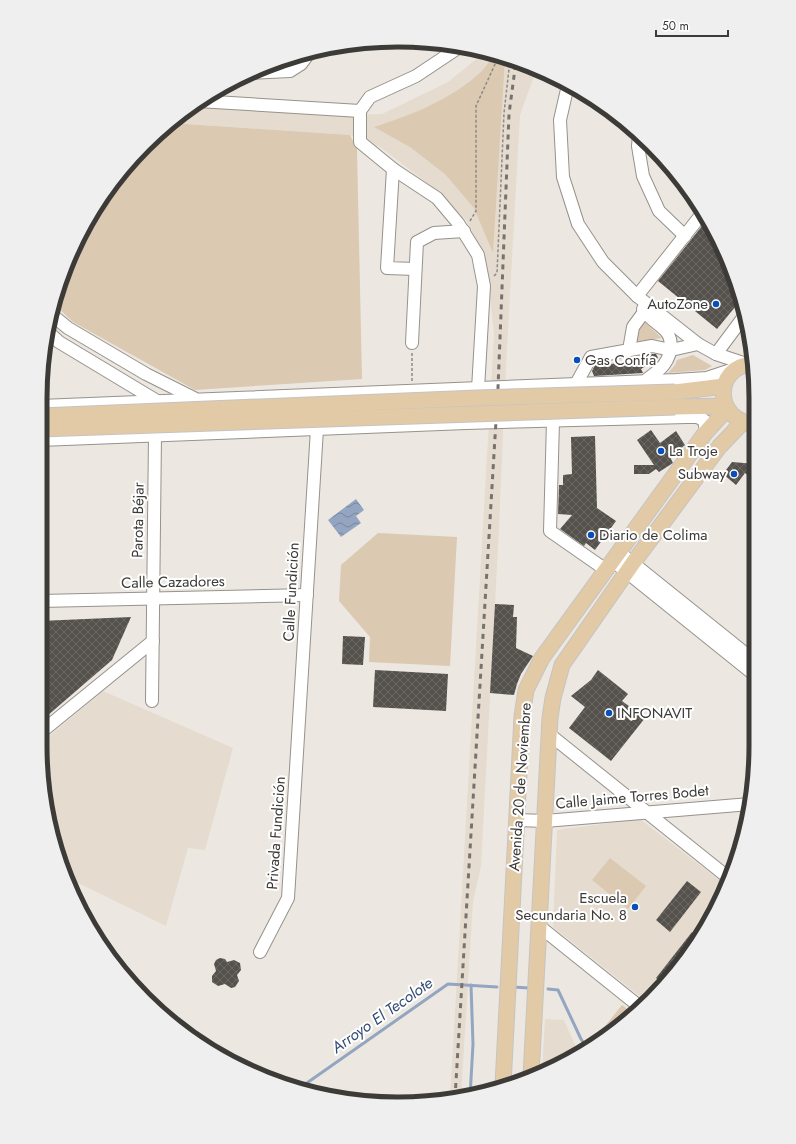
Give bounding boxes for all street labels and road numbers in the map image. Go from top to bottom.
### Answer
street label: Parota Béjar [126,481,150,558]
street label: Calle Fundición [277,542,305,642]
street label: Calle Cazadores [121,570,225,594]
street label: Avenida 20 de Noviembre [503,702,537,872]
street label: Privada Fundición [261,776,291,890]
street label: Calle Jaime Torres Bodet [554,779,710,815]

